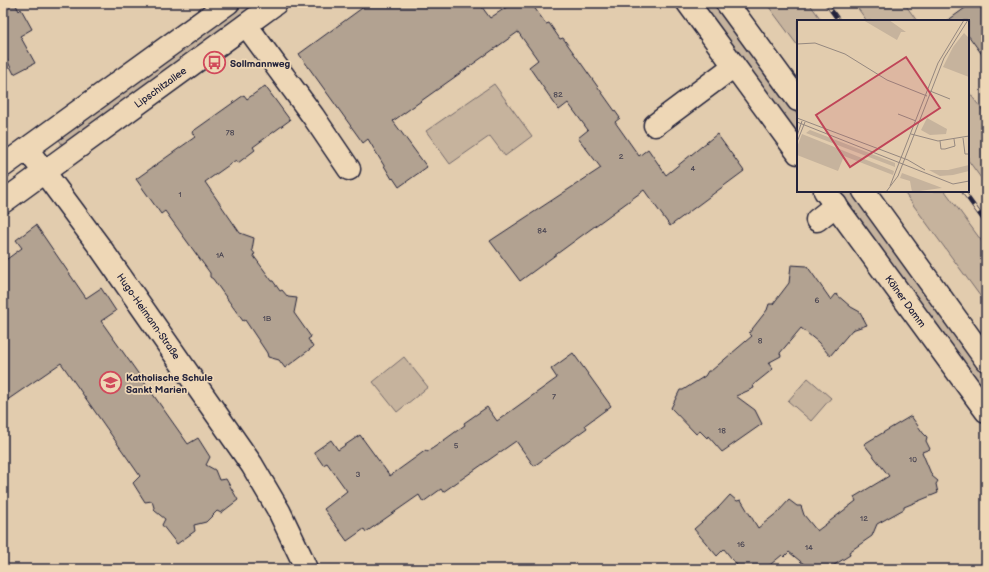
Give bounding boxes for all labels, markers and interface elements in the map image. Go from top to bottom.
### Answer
inset map [797,20,969,192]
bus stop icon: Sollmannweg [202,50,228,76]
place label: Sollmannweg [230,58,290,70]
street label: Lipschitzallee [132,65,189,111]
house number: 82 [553,90,563,99]
house number: 78 [226,128,235,137]
house number: 2 [619,152,624,161]
house number: 4 [691,164,696,173]
house number: 1 [178,190,182,199]
house number: 84 [537,226,547,235]
house number: 1A [216,251,224,260]
street label: Hugo-Heimann-Straße [114,271,182,362]
street label: Kölner Damm [882,273,928,330]
house number: 6 [815,296,820,305]
house number: 1B [263,314,272,323]
house number: 8 [758,336,763,345]
school or university icon: Katholische Schule Sankt Marien [97,370,123,396]
place label: Katholische Schule Sankt Marien [126,372,213,396]
house number: 7 [552,392,556,401]
house number: 18 [718,426,726,435]
house number: 5 [454,441,459,450]
house number: 10 [909,455,917,464]
house number: 3 [356,470,361,479]
house number: 12 [860,514,868,523]
house number: 16 [737,540,745,549]
house number: 14 [805,543,813,552]

